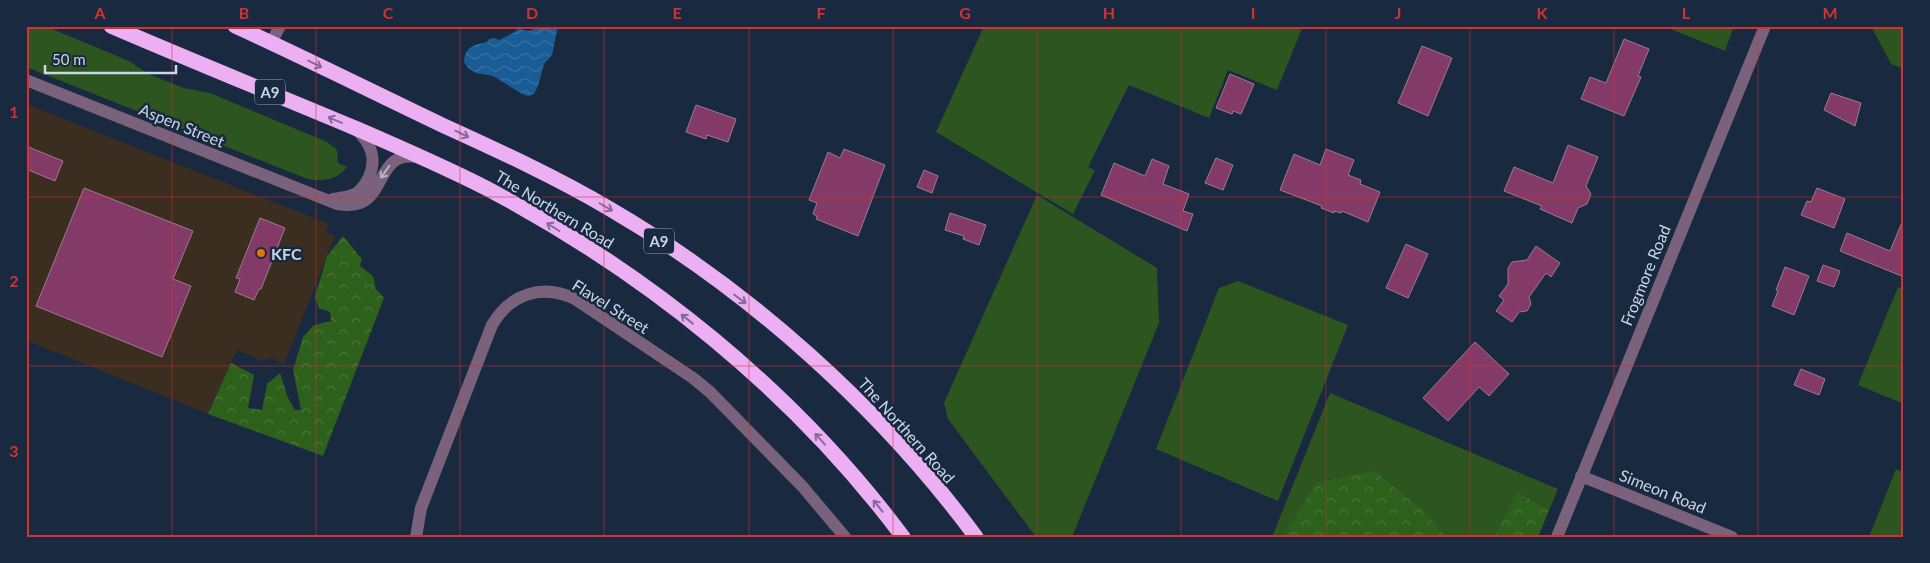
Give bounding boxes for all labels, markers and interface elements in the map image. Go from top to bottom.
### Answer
text: A [93,3,106,22]
text: B [239,3,249,22]
text: C [383,3,394,22]
text: D [526,3,538,22]
text: E [672,3,682,22]
text: F [816,3,826,22]
text: G [959,3,971,22]
text: H [1103,3,1115,22]
text: I [1251,3,1255,22]
text: J [1395,3,1401,22]
text: K [1537,3,1549,22]
text: L [1682,3,1691,22]
text: M [1822,3,1838,22]
scale bar [45,42,176,74]
text: 50 m [52,50,86,68]
one-way arrow [307,60,322,69]
road number: A9 [255,80,285,104]
street label: Aspen Street [137,99,228,151]
text: 1 [9,102,19,121]
one-way arrow [328,114,343,124]
one-way arrow [454,130,469,139]
one-way arrow [380,165,390,179]
street label: The Northern Road [492,166,618,252]
one-way arrow [599,203,613,213]
one-way arrow [546,221,560,231]
street label: Frogmore Road [1616,222,1674,328]
road number: A9 [644,228,674,254]
place label: KFC [271,244,302,263]
marker: KFC [255,247,267,259]
text: 2 [9,271,19,290]
street label: Flavel Street [569,275,653,337]
one-way arrow [733,294,747,304]
one-way arrow [680,314,693,325]
street label: The Northern Road [855,373,959,487]
one-way arrow [815,432,826,445]
text: 3 [9,441,19,460]
street label: Simeon Road [1617,465,1709,517]
one-way arrow [873,500,884,513]

